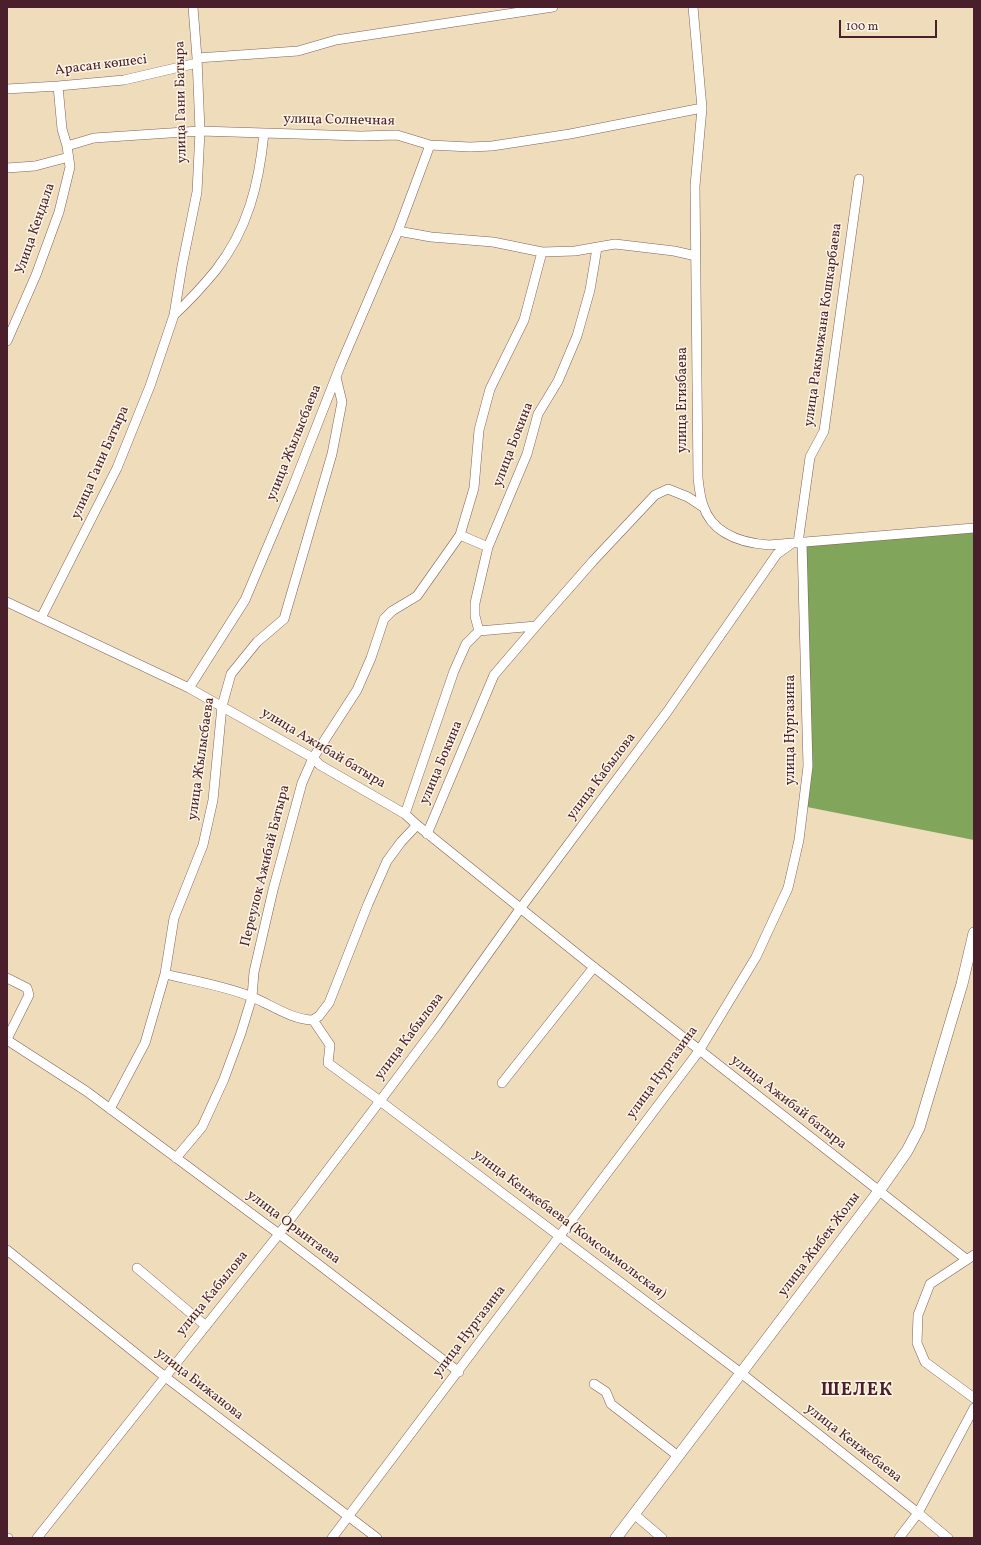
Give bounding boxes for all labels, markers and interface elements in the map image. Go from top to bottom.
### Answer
scale bar [841,12,939,38]
text: 100 m [846,19,878,35]
street label: улица Гани Батыра [173,41,191,163]
street label: Арасан көшесі [54,52,148,80]
street label: улица Солнечная [283,112,395,130]
street label: Улица Кендала [13,181,59,277]
street label: улица Ракымжана Кошкарбаева [801,222,847,428]
street label: улица Егизбаева [675,347,691,453]
street label: улица Жылысбаева [264,382,326,504]
street label: улица Бокина [490,400,538,490]
street label: улица Гани Батыра [68,404,134,522]
street label: улица Нургазина [783,675,799,785]
street label: улица Жылысбаева [185,696,219,822]
street label: улица Ажибай батыра [258,705,388,793]
street label: улица Бокина [417,719,467,807]
street label: улица Кабылова [564,730,640,824]
street label: Переулок Ажибай Батыра [238,783,294,949]
street label: улица Кабылова [372,990,448,1084]
street label: улица Нургазина [624,1023,702,1123]
street label: улица Ажибай батыра [727,1052,849,1154]
street label: улица Кенжебаева (Комсоммольская) [469,1147,669,1303]
street label: улица Орынтаева [243,1187,343,1269]
street label: улица Жибек Жолы [775,1190,865,1300]
street label: улица Кабылова [174,1248,252,1340]
street label: улица Нургазина [430,1283,510,1381]
street label: улица Бижанова [152,1345,246,1425]
district label: ШЕЛЕК [821,1381,893,1403]
street label: улица Кенжебаева [801,1401,905,1487]

